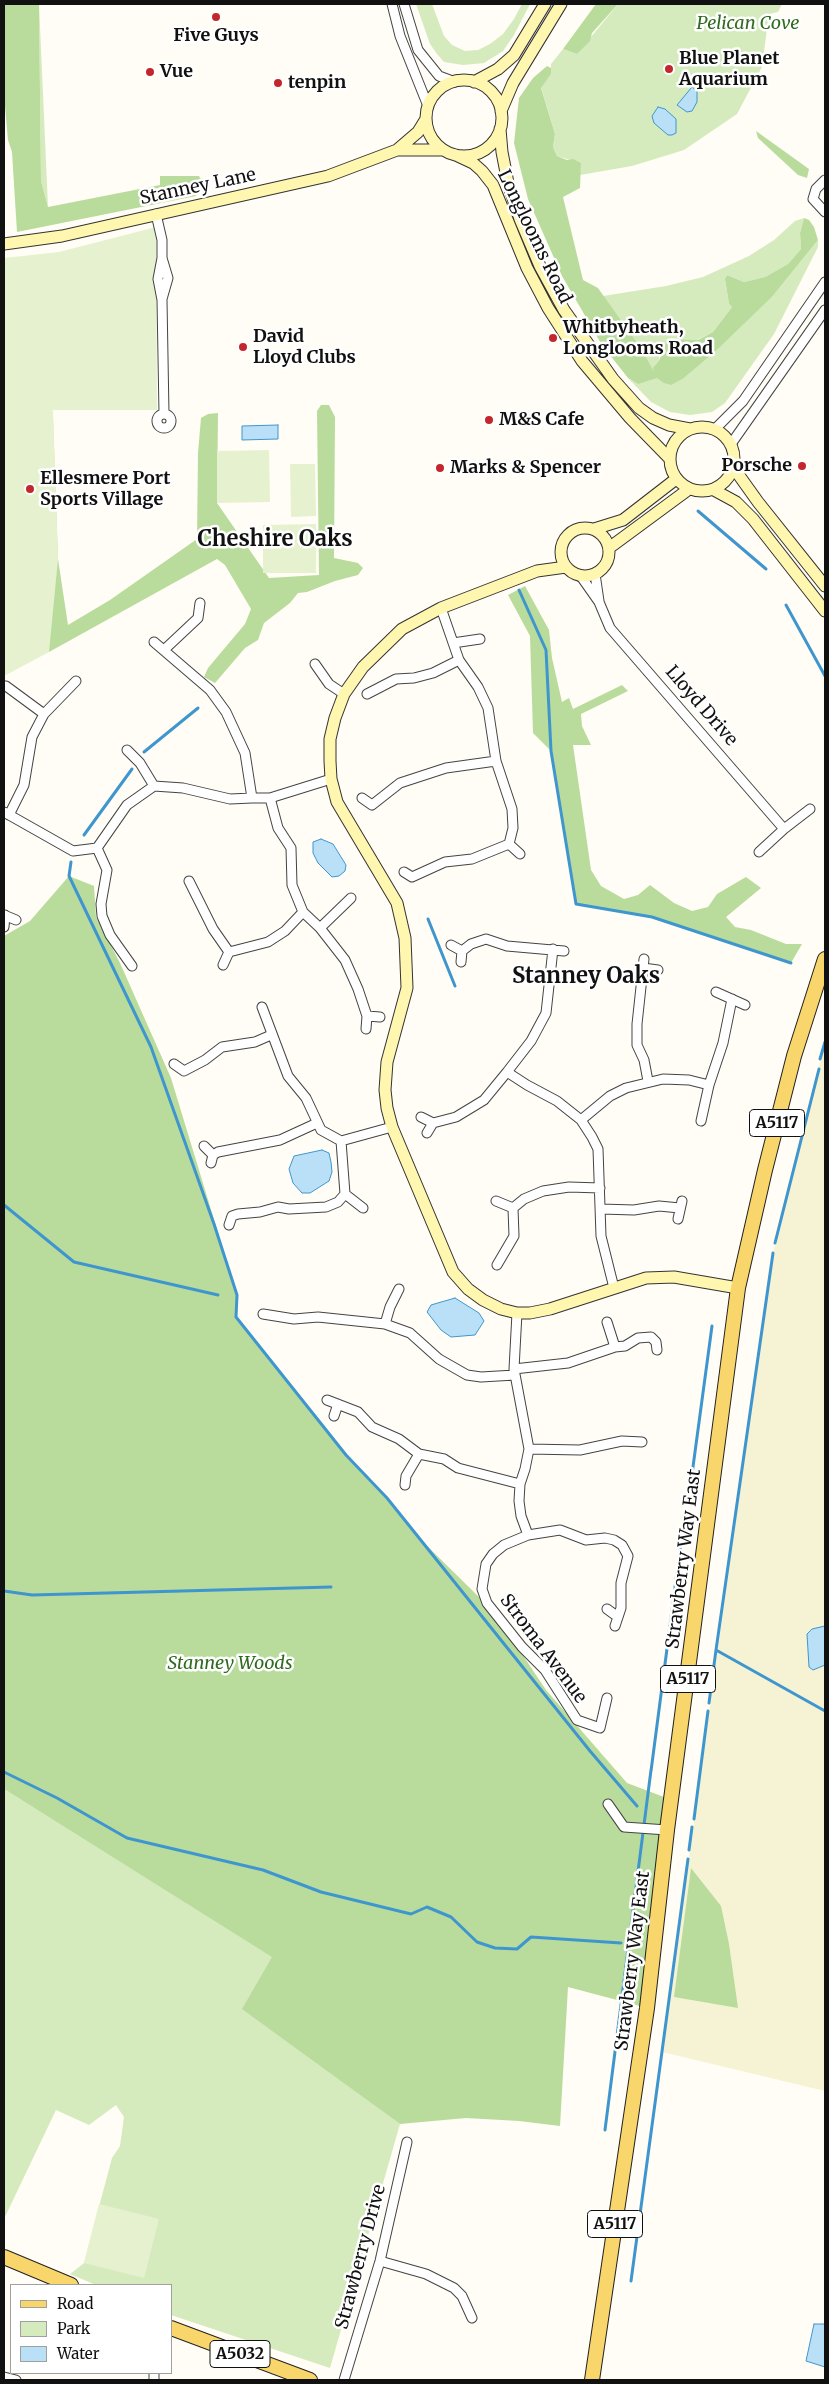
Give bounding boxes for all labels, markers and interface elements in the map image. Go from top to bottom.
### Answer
marker: Five Guys [210,11,222,23]
park label: Pelican Cove [697,13,799,35]
place label: Five Guys [173,25,259,47]
place label: Blue Planet Aquarium [679,48,779,90]
place label: Vue [160,61,193,83]
marker: Blue Planet Aquarium [663,63,675,75]
marker: Vue [144,66,156,78]
place label: tenpin [288,72,346,94]
marker: tenpin [272,77,284,89]
street label: Stanney Lane [138,164,258,210]
street label: Longlooms Road [492,167,576,307]
place label: Whitbyheath, Longlooms Road [563,317,713,359]
place label: David Lloyd Clubs [253,326,356,368]
marker: Whitbyheath, Longlooms Road [547,332,559,344]
marker: David Lloyd Clubs [237,341,249,353]
place label: M&S Cafe [499,409,584,431]
marker: M&S Cafe [483,414,495,426]
place label: Porsche [721,455,792,477]
place label: Marks & Spencer [450,457,601,479]
marker: Porsche [796,460,808,472]
marker: Marks & Spencer [434,462,446,474]
place label: Ellesmere Port Sports Village [40,468,170,510]
marker: Ellesmere Port Sports Village [24,483,36,495]
district label: Cheshire Oaks [197,527,353,553]
street label: Lloyd Drive [660,662,742,750]
district label: Stanney Oaks [512,964,660,990]
road number: A5117 [750,1110,804,1136]
street label: Strawberry Way East [662,1468,706,1650]
street label: Stroma Avenue [495,1590,591,1708]
park label: Stanney Woods [167,1653,293,1675]
road number: A5117 [660,1666,716,1692]
street label: Strawberry Way East [611,1870,655,2052]
street label: Strawberry Drive [331,2182,391,2332]
road number: A5117 [588,2210,642,2238]
legend [10,2284,172,2374]
text: Road [57,2294,93,2313]
text: Park [57,2319,90,2338]
road number: A5032 [210,2340,270,2368]
text: Water [57,2344,99,2363]

